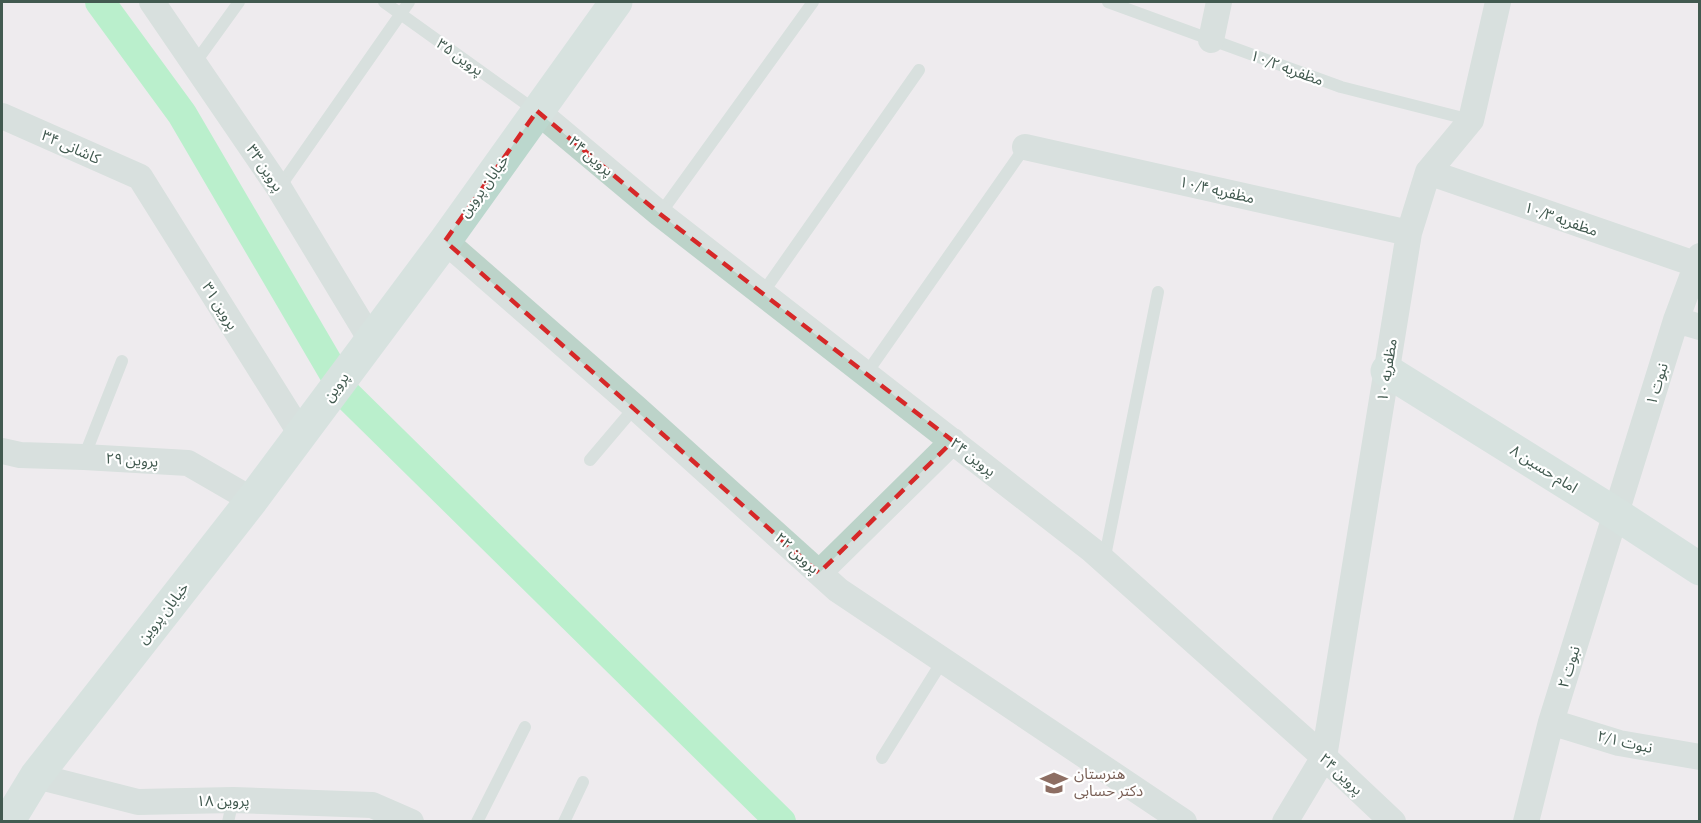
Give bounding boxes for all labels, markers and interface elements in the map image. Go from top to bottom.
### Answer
street label: پروین ۳۵ [433,34,487,80]
street label: مظفریه ۱۰/۲ [1248,46,1326,90]
street label: کاشانی ۳۴ [39,125,104,168]
street label: پروین ۲۴ [564,131,618,181]
street label: پروین ۳۳ [242,140,288,196]
street label: خیابان پروین [454,150,514,222]
street label: مظفریه ۱۰/۴ [1178,172,1257,207]
street label: مظفریه ۱۰/۳ [1522,197,1600,240]
street label: پروین ۳۱ [197,278,243,334]
street label: مظفریه ۱۰ [1372,337,1401,403]
street label: نبوت ۱ [1641,361,1672,407]
street label: پروین [318,368,354,406]
street label: پروین ۲۴ [946,433,1000,481]
street label: امام حسین ۸ [1506,440,1582,499]
street label: پروین ۲۹ [105,448,159,472]
street label: پروین ۲۲ [771,528,823,578]
street label: خیابان پروین [133,578,194,648]
street label: نبوت ۲ [1553,644,1584,690]
street label: نبوت ۲/۱ [1596,726,1655,757]
street label: پروین ۲۴ [1315,749,1367,799]
place label: هنرستان دکتر حسابی [1074,764,1143,800]
school or university icon: هنرستان دکتر حسابی [1039,768,1069,798]
street label: پروین ۱۸ [197,791,249,811]

